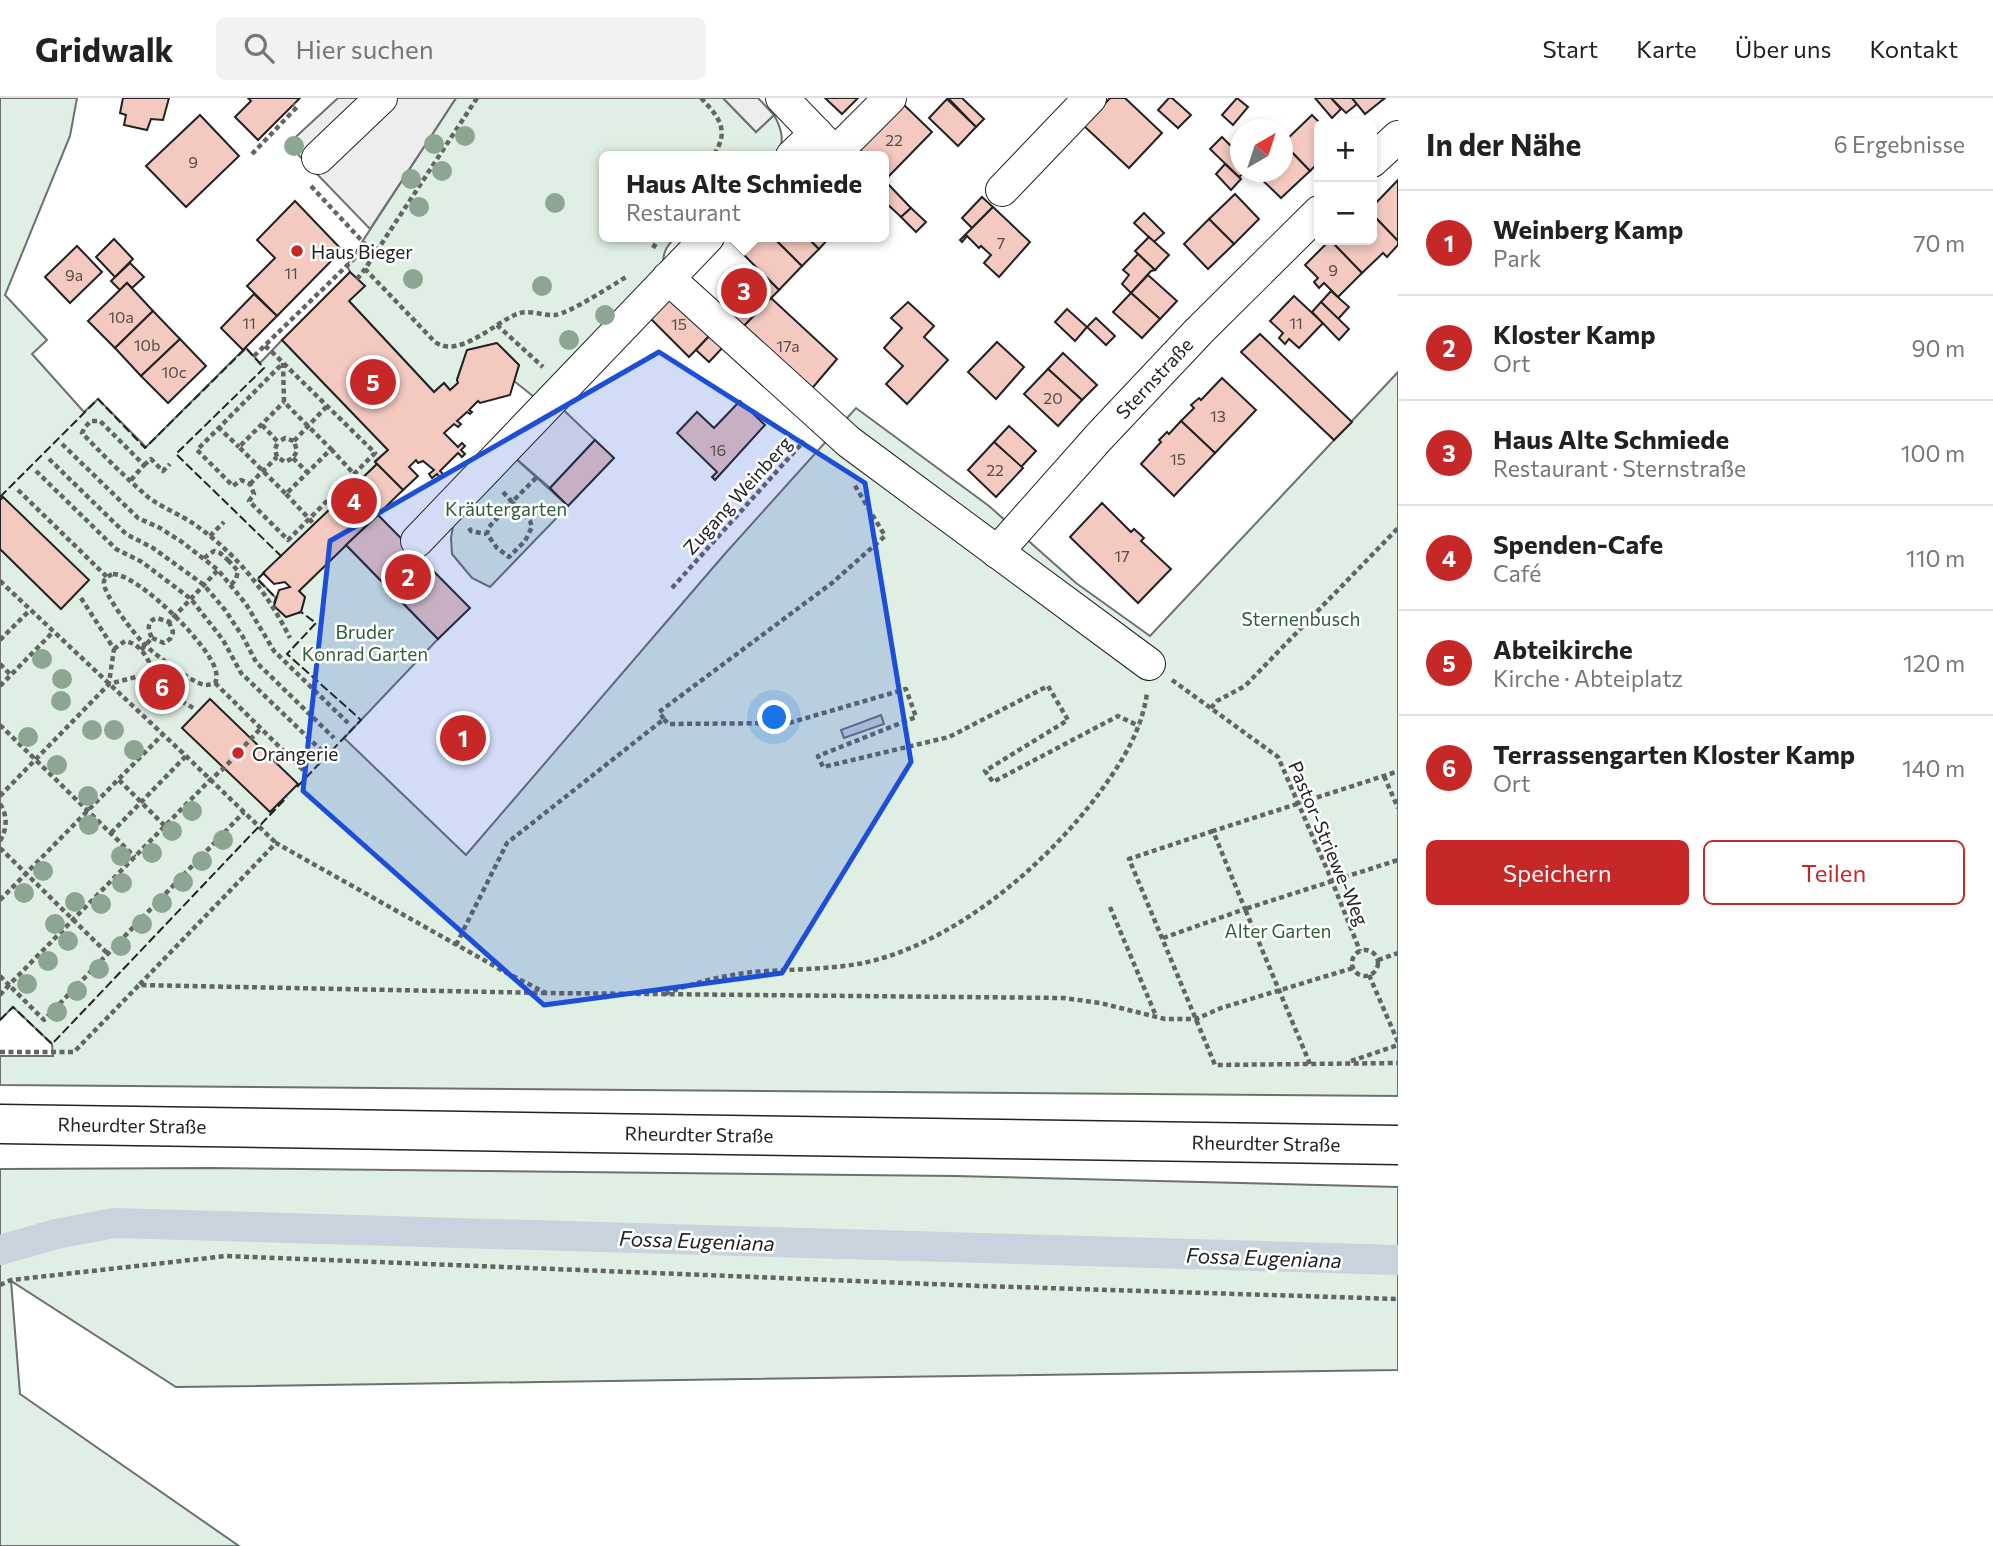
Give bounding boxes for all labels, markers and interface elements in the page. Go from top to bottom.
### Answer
search box [216,17,706,80]
text: Gridwalk [35,28,174,69]
icon: search [240,29,278,67]
text: Hier suchen [296,33,434,64]
text: Start [1543,34,1598,63]
text: Karte [1636,34,1697,63]
text: Über uns [1735,34,1831,63]
text: Kontakt [1869,34,1958,63]
north arrow [1230,119,1293,182]
map controls [1314,119,1377,245]
button: + [1314,119,1377,182]
text: In der Nähe [1426,125,1581,162]
house number: 22 [885,130,903,149]
text: 6 Ergebnisse [1834,130,1965,158]
popup [599,151,889,242]
house number: 9 [188,152,198,171]
text: Haus Alte Schmiede [626,167,862,198]
button: − [1314,182,1377,245]
text: Restaurant [626,198,741,226]
text: Weinberg Kamp [1493,213,1683,244]
text: 1 [1444,229,1454,257]
text: 70 m [1913,229,1965,257]
house number: 7 [997,233,1005,252]
place label: Haus Bieger [311,240,413,263]
marker: Haus Bieger [289,243,305,259]
text: Park [1493,244,1541,272]
house number: 9 [1328,260,1338,279]
house number: 11 [284,263,298,282]
house number: 9a [65,265,83,284]
pin: 3 [721,265,767,317]
house number: 10a [108,307,134,326]
house number: 11 [242,313,256,332]
house number: 11 [1289,313,1303,332]
house number: 15 [671,314,687,333]
text: Kloster Kamp [1493,318,1656,349]
street label: Sternstraße [1111,333,1197,423]
text: 2 [1442,334,1456,362]
text: 90 m [1912,334,1965,362]
house number: 10b [134,335,160,354]
house number: 17a [776,336,800,355]
text: Ort [1493,349,1530,377]
pin: 5 [350,356,396,408]
house number: 10c [161,362,187,381]
house number: 20 [1043,388,1063,407]
house number: 13 [1210,406,1226,425]
text: Haus Alte Schmiede [1493,423,1729,454]
street label: Zugang Weinberg [678,431,796,559]
text: 3 [1442,439,1456,467]
text: 100 m [1901,439,1965,467]
house number: 16 [710,440,726,459]
house number: 15 [1170,449,1186,468]
text: Restaurant · Sternstraße [1493,454,1746,482]
house number: 22 [986,460,1004,479]
pin: 4 [331,475,377,527]
park label: Kräutergarten [445,497,567,520]
text: Spenden-Cafe [1493,528,1663,559]
text: 4 [1442,544,1456,572]
text: 110 m [1906,544,1965,572]
house number: 17 [1114,546,1130,565]
pin: 2 [385,551,431,603]
text: Café [1493,559,1541,587]
park label: Sternenbusch [1242,607,1360,630]
park label: Bruder Konrad Garten [302,620,428,665]
text: Abteikirche [1493,633,1633,664]
text: 5 [1442,649,1456,677]
text: 120 m [1903,649,1965,677]
pin: 6 [139,661,185,713]
text: Kirche · Abteiplatz [1493,664,1683,692]
your location [757,700,791,734]
pin: 1 [440,712,486,764]
text: Terrassengarten Kloster Kamp [1493,738,1855,769]
place label: Orangerie [252,742,338,765]
marker: Orangerie [230,745,246,761]
text: 6 [1442,754,1456,782]
text: 140 m [1902,754,1965,782]
street label: Pastor-Striewe-Weg [1284,757,1374,929]
text: Ort [1493,769,1530,797]
button: Speichern [1426,840,1689,905]
button: Teilen [1703,840,1965,905]
park label: Alter Garten [1225,919,1331,942]
street label: Rheurdter Straße [57,1112,207,1138]
street label: Rheurdter Straße [624,1121,774,1147]
street label: Rheurdter Straße [1191,1130,1341,1156]
water label: Fossa Eugeniana [619,1225,775,1255]
water label: Fossa Eugeniana [1186,1242,1342,1272]

